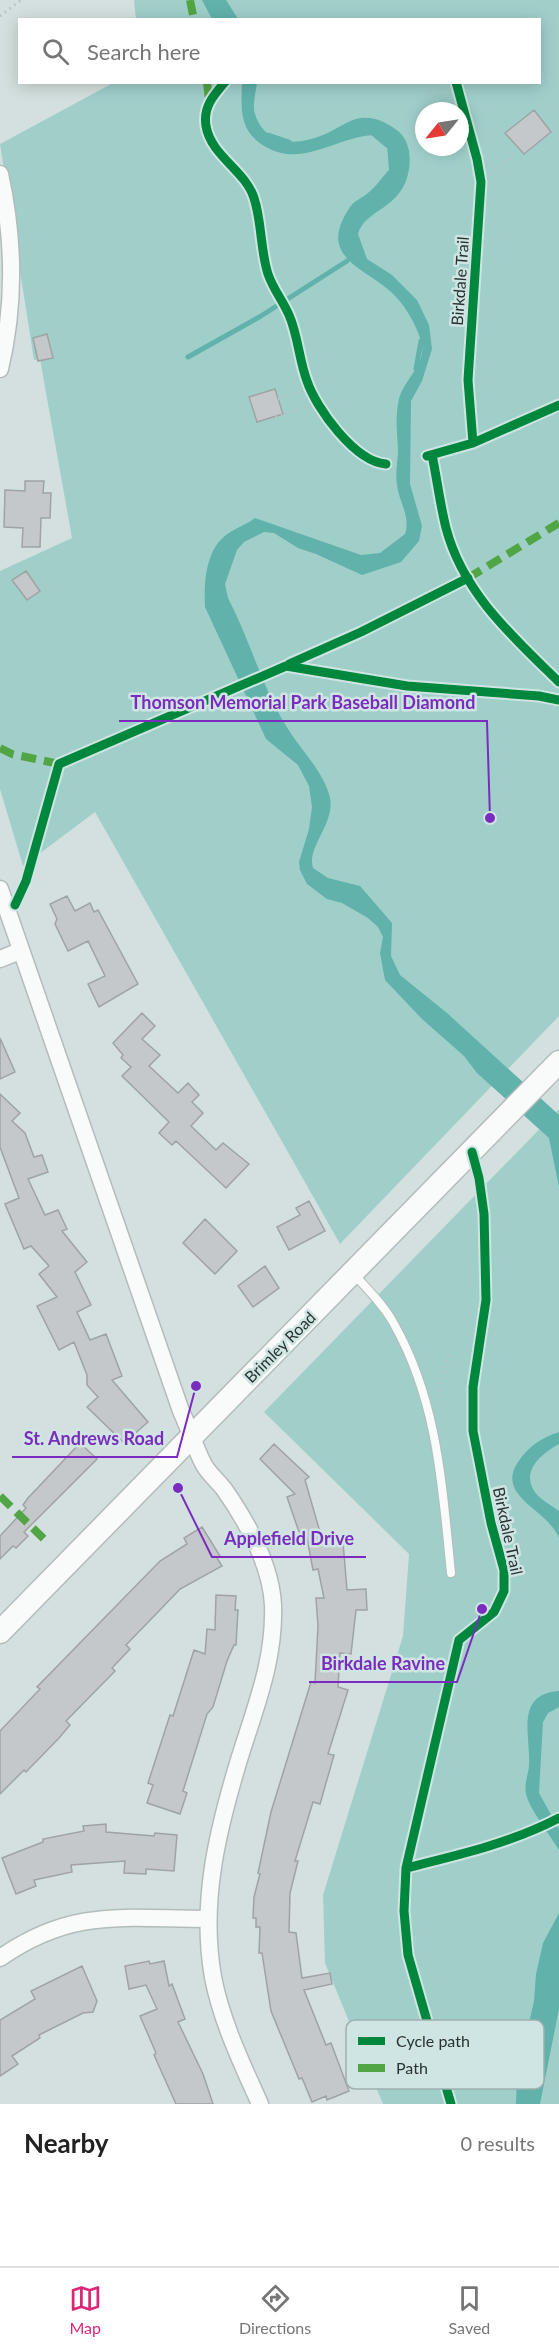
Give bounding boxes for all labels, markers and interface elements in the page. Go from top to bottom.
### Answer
search box [18,18,541,84]
icon: search [39,35,72,68]
text: Search here [87,38,200,65]
north arrow [415,102,469,156]
street label: Birkdale Trail [447,236,472,326]
callout: Thomson Memorial Park Baseball Diamond [119,685,487,721]
text: Thomson Memorial Park Baseball Diamond [131,691,475,713]
street label: Brimley Road [240,1307,319,1386]
callout: St. Andrews Road [12,1421,177,1457]
text: St. Andrews Road [24,1427,164,1449]
street label: Birkdale Trail [490,1485,527,1577]
callout: Applefield Drive [212,1521,366,1557]
text: Applefield Drive [223,1527,354,1549]
callout: Birkdale Ravine [309,1646,457,1682]
text: Birkdale Ravine [321,1652,445,1674]
legend [346,2020,544,2089]
text: Cycle path [396,2031,470,2050]
text: Path [396,2058,428,2077]
text: Nearby [24,2127,109,2159]
text: 0 results [460,2131,535,2155]
tab: Map [69,2282,102,2337]
tab: Directions [239,2282,311,2337]
tab: Saved [449,2282,490,2337]

